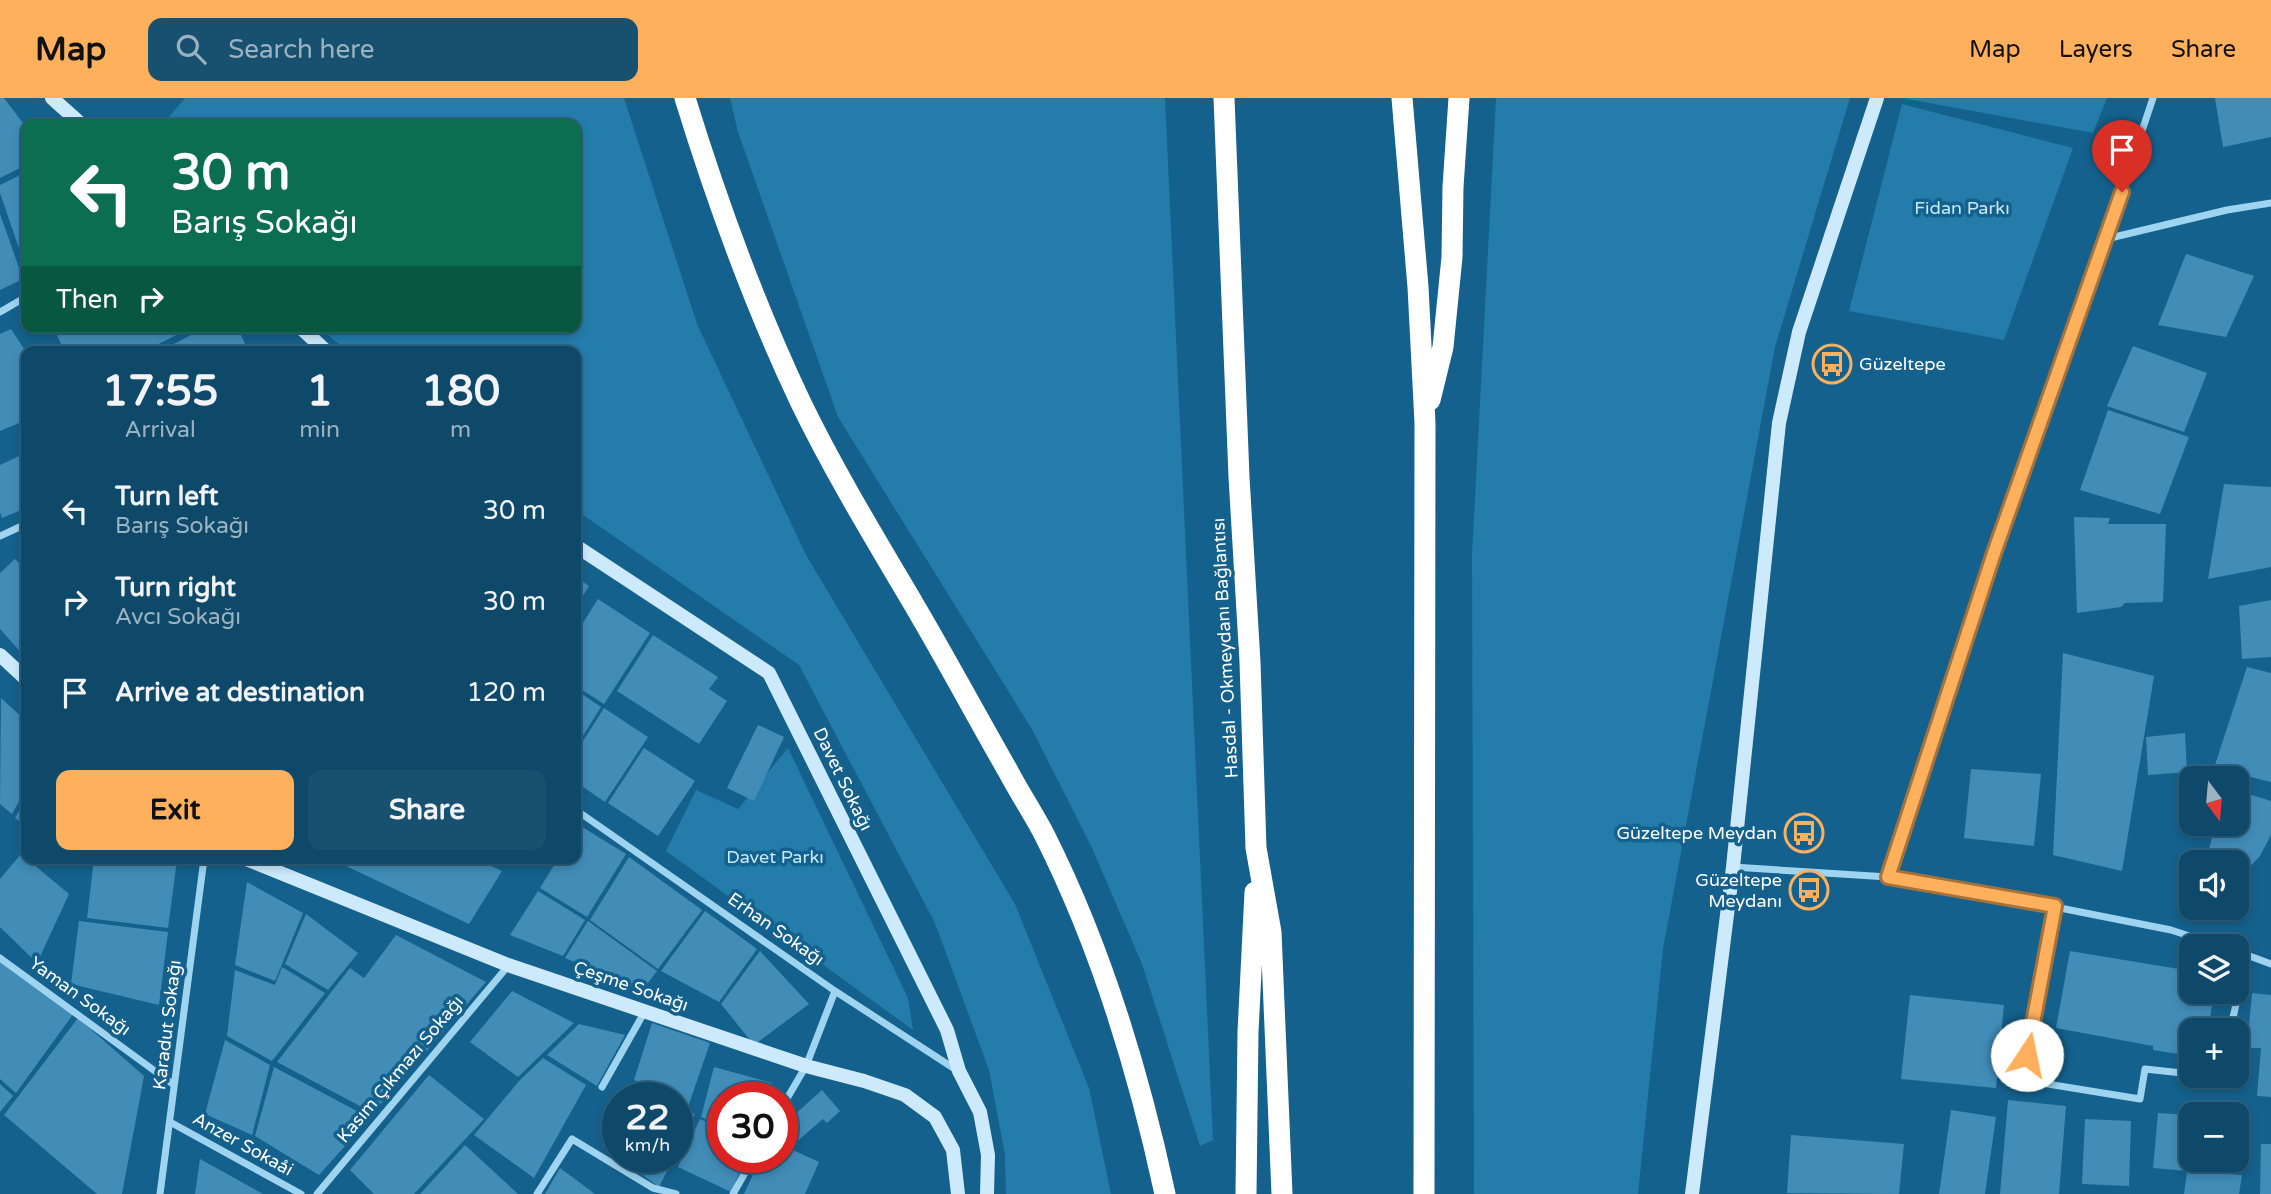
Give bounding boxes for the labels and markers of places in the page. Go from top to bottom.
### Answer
pin [2092,120,2152,192]
bus stop icon: Güzeltepe [1811,343,1853,385]
place label: Güzeltepe [1859,353,1946,375]
bus stop icon: Güzeltepe Meydan [1783,812,1825,854]
place label: Güzeltepe Meydan [1616,822,1777,844]
place label: Güzeltepe Meydanı [1695,869,1782,912]
bus stop icon: Güzeltepe Meydanı [1788,869,1830,911]

